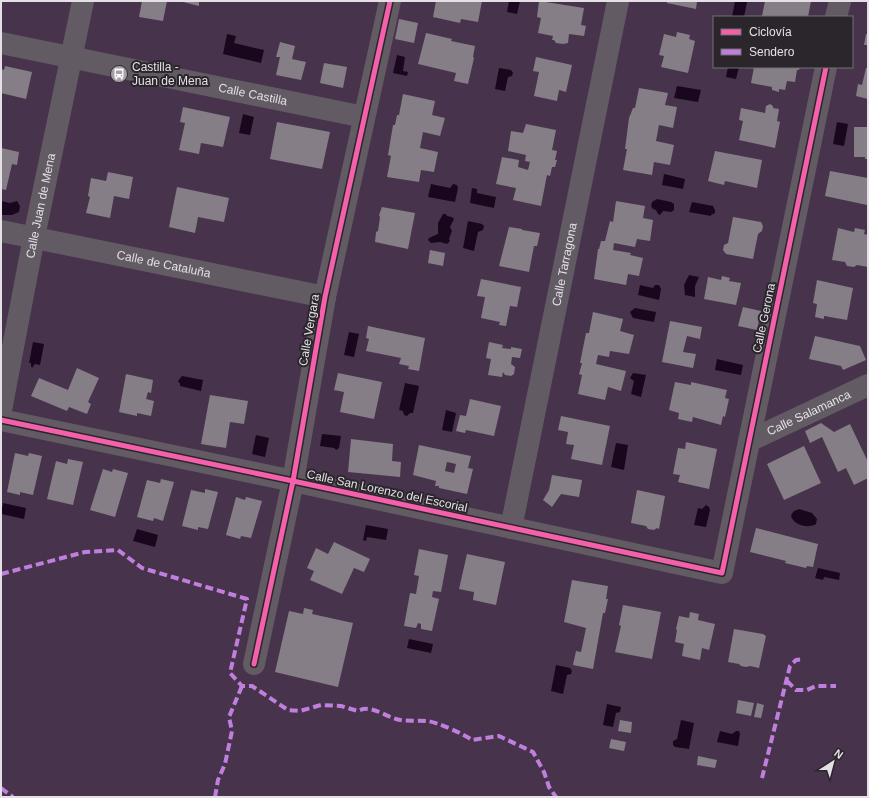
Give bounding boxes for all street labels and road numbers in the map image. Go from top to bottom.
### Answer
street label: Calle Castilla [217,80,289,108]
street label: Calle Juan de Mena [23,152,58,260]
street label: Calle Tarragona [549,221,580,307]
street label: Calle de Cataluña [115,248,212,281]
street label: Calle Gerona [750,282,778,354]
street label: Calle Vergara [296,293,322,367]
street label: Calle Salamanca [765,387,853,439]
street label: Calle San Lorenzo del Escorial [305,467,469,515]

